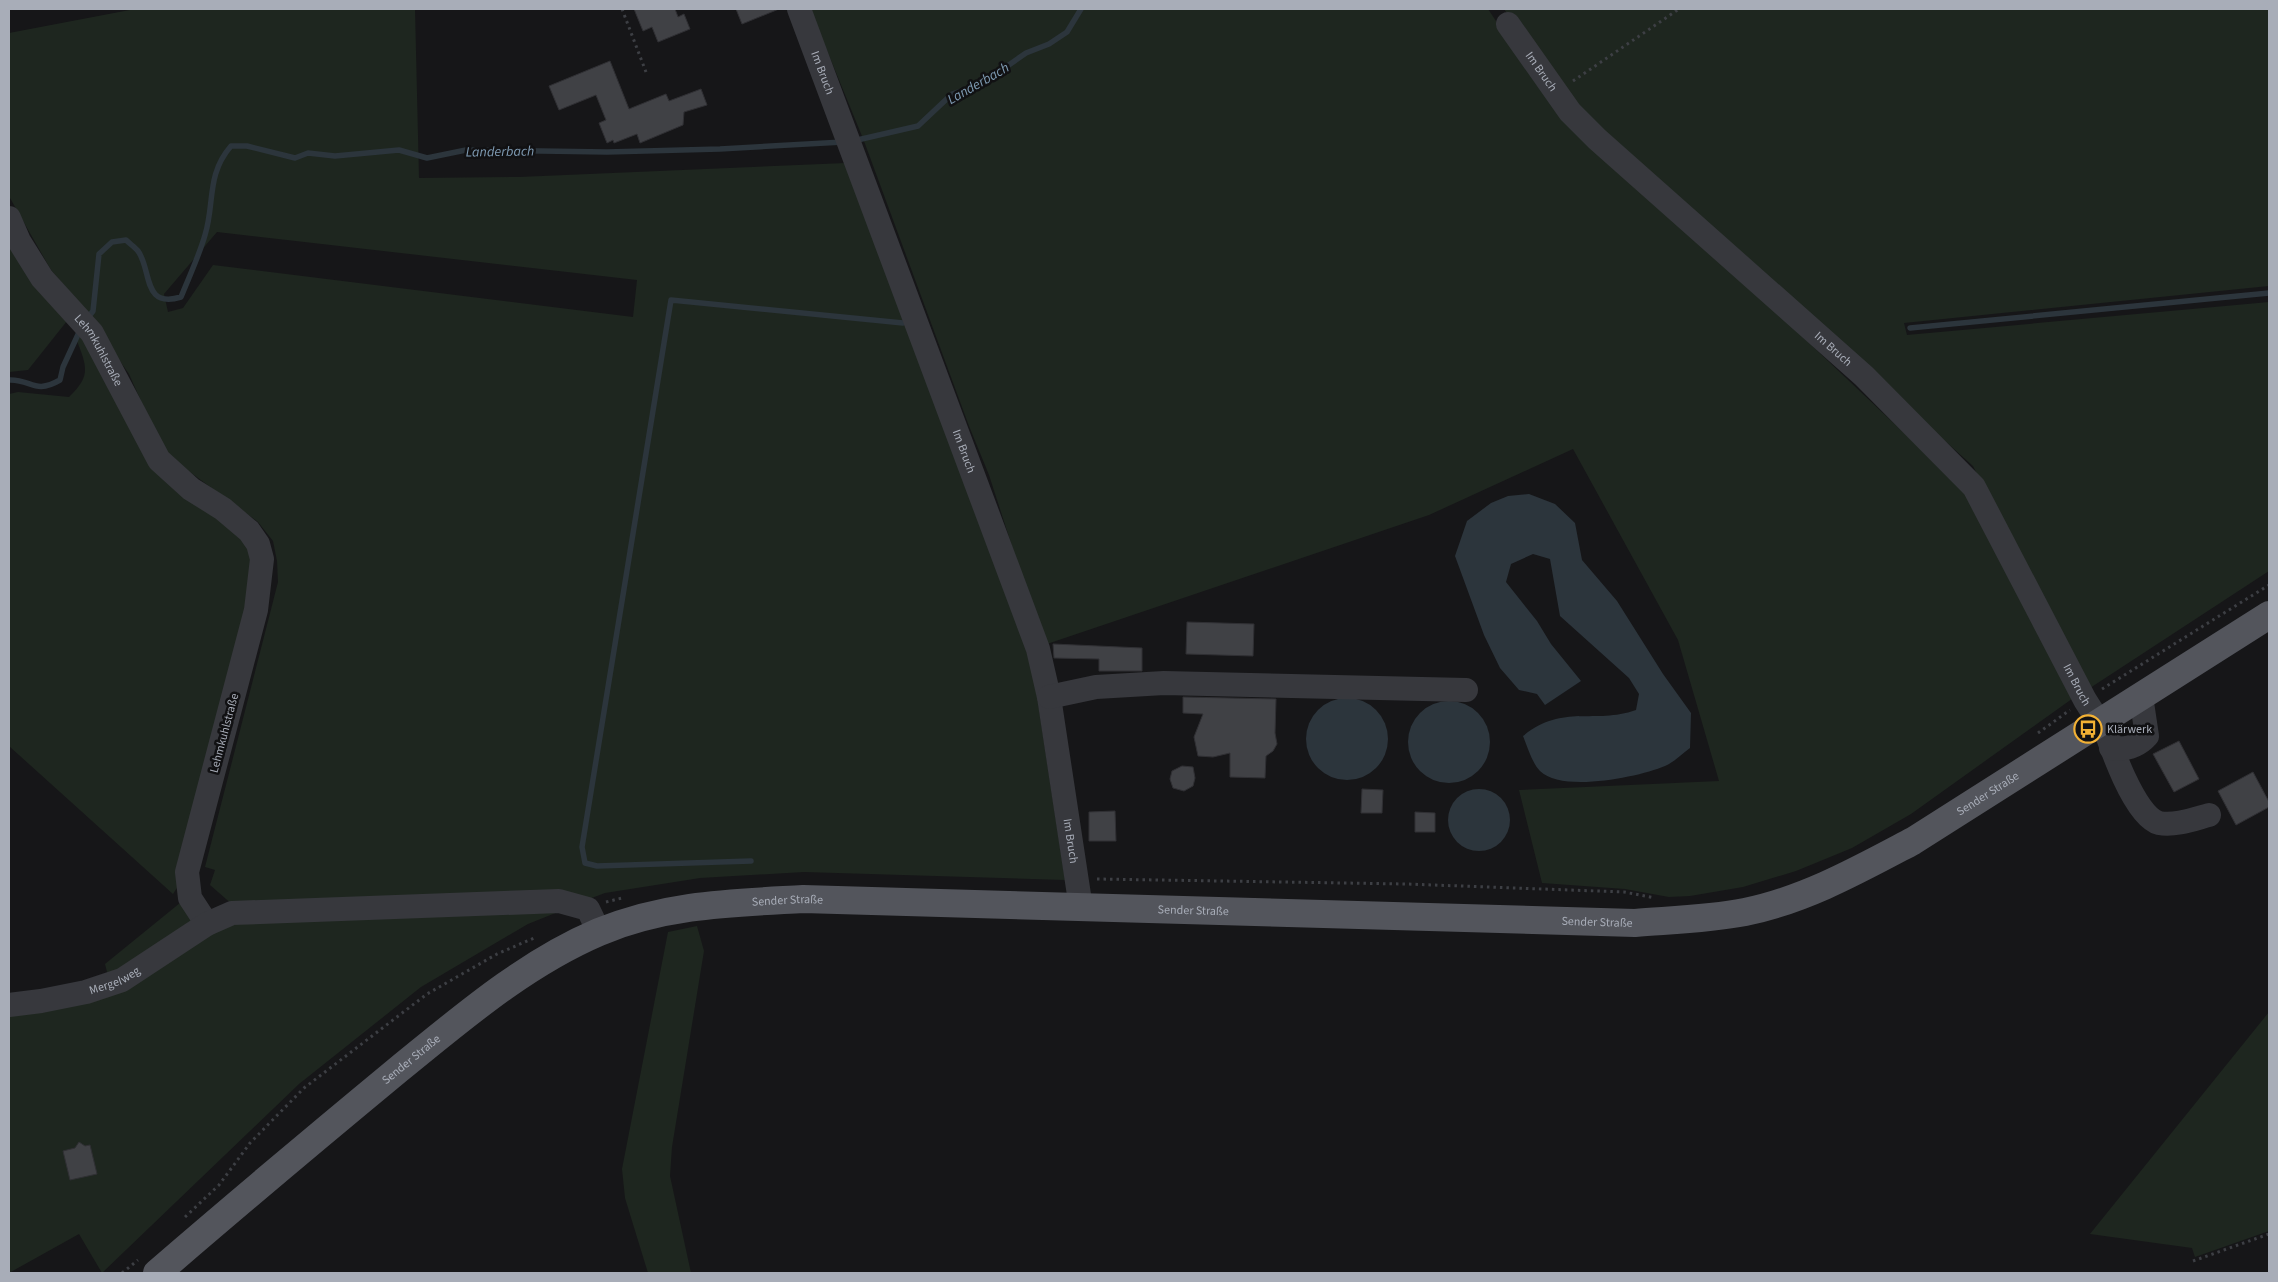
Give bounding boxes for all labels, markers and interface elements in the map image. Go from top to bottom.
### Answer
street label: Im Bruch [1521,48,1561,95]
street label: Im Bruch [806,49,838,97]
water label: Landerbach [944,58,1013,110]
water label: Landerbach [466,141,534,163]
street label: Lehmkuhlstraße [70,311,127,389]
street label: Im Bruch [1811,328,1856,371]
street label: Im Bruch [948,427,980,476]
street label: Im Bruch [2059,661,2095,709]
street label: Lehmkuhlstraße [206,691,243,775]
bus stop icon: Klärwerk [2073,714,2103,744]
place label: Klärwerk [2107,721,2152,738]
street label: Sender Straße [1953,768,2023,820]
street label: Im Bruch [1059,817,1082,865]
street label: Sender Straße [751,891,823,911]
street label: Sender Straße [1157,901,1229,920]
street label: Sender Straße [1561,913,1633,932]
street label: Mergelweg [87,962,144,999]
street label: Sender Straße [378,1031,444,1089]

